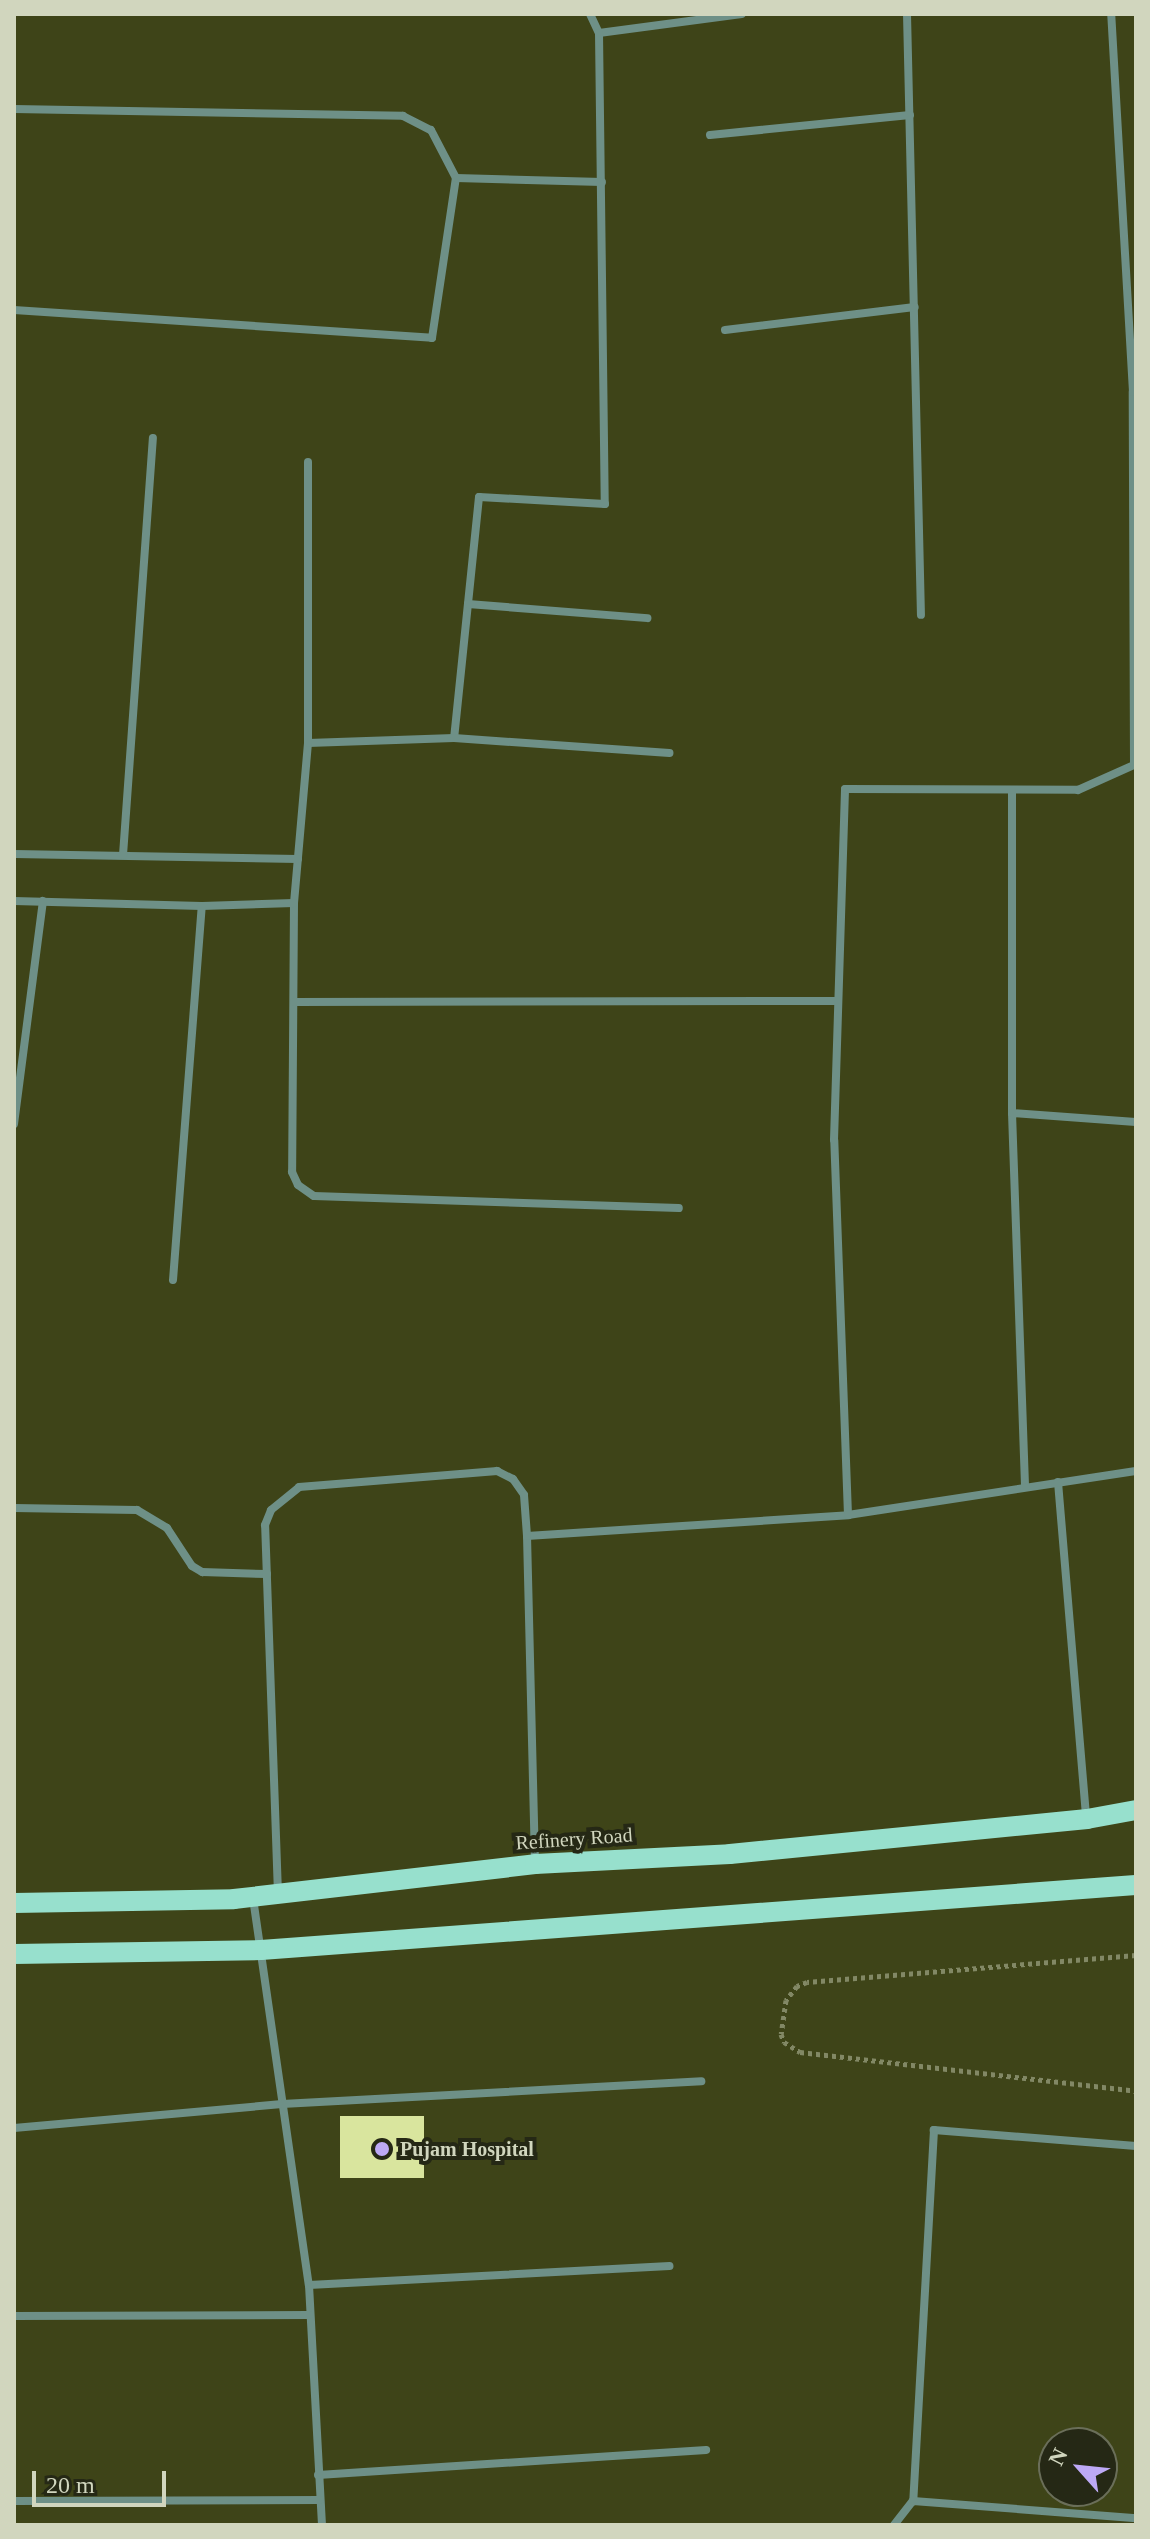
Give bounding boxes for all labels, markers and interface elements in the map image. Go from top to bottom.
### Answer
street label: Refinery Road [515,1823,633,1855]
place label: Pujam Hospital [400,2137,534,2161]
marker: Pujam Hospital [371,2138,393,2160]
north arrow [1038,2427,1118,2507]
text: N [1043,2444,1073,2470]
scale bar [36,2455,170,2505]
text: 20 m [46,2472,95,2498]

